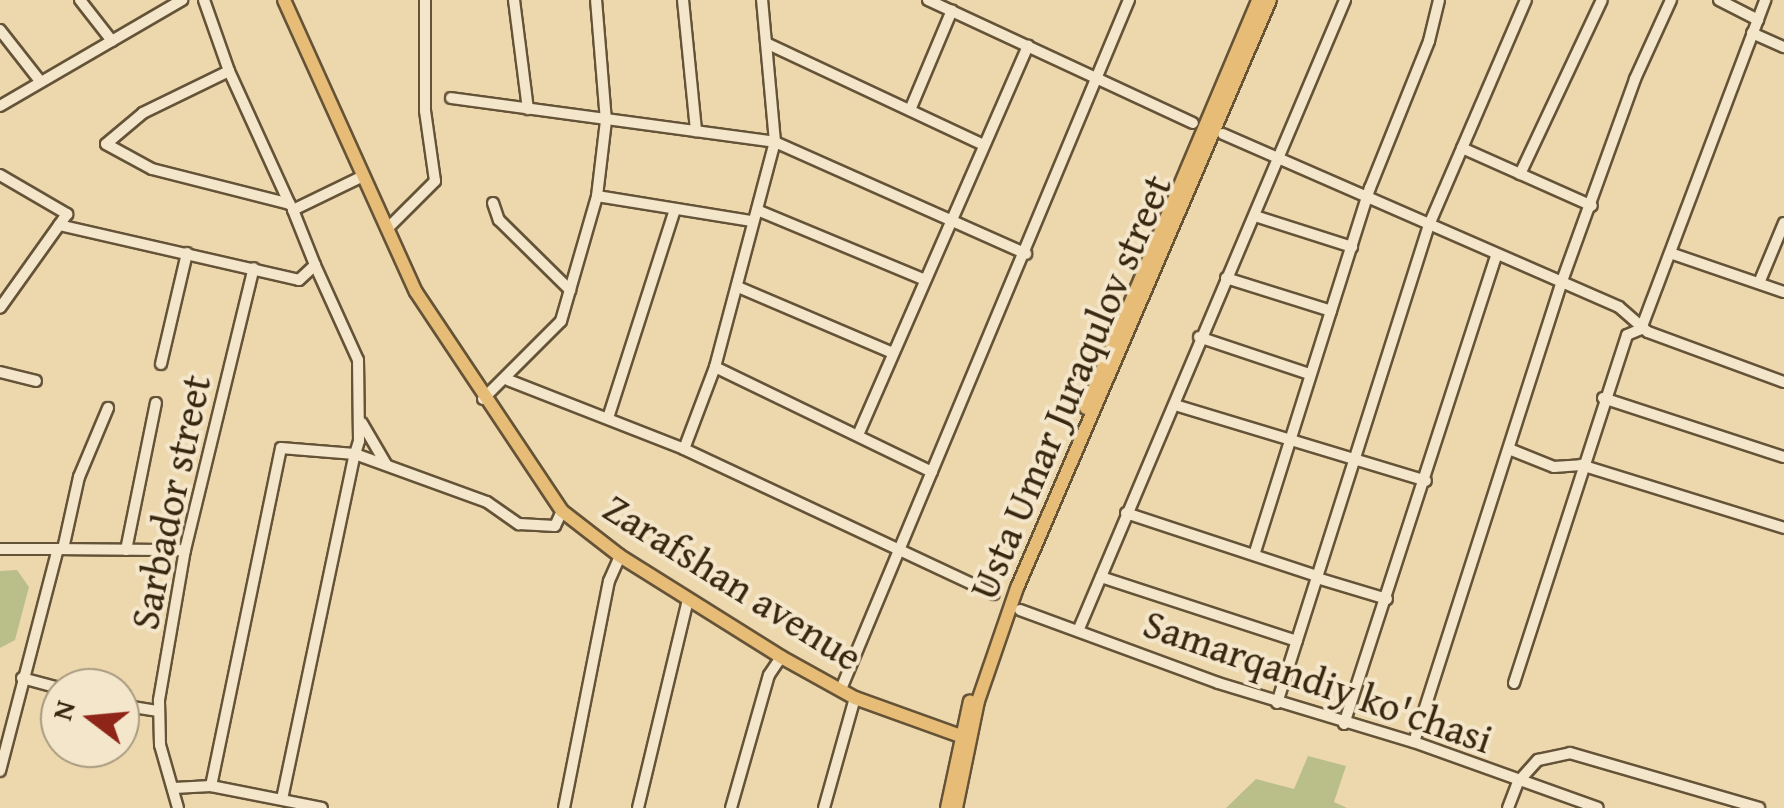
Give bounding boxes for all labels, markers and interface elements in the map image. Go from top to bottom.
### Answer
street label: Usta Umar Juraqulov street [959,168,1181,606]
street label: Sarbador street [120,370,220,634]
street label: Zarafshan avenue [595,483,871,681]
street label: Samarqandiy ko'chasi [1137,599,1499,763]
north arrow [40,668,140,768]
text: N [40,695,85,725]

